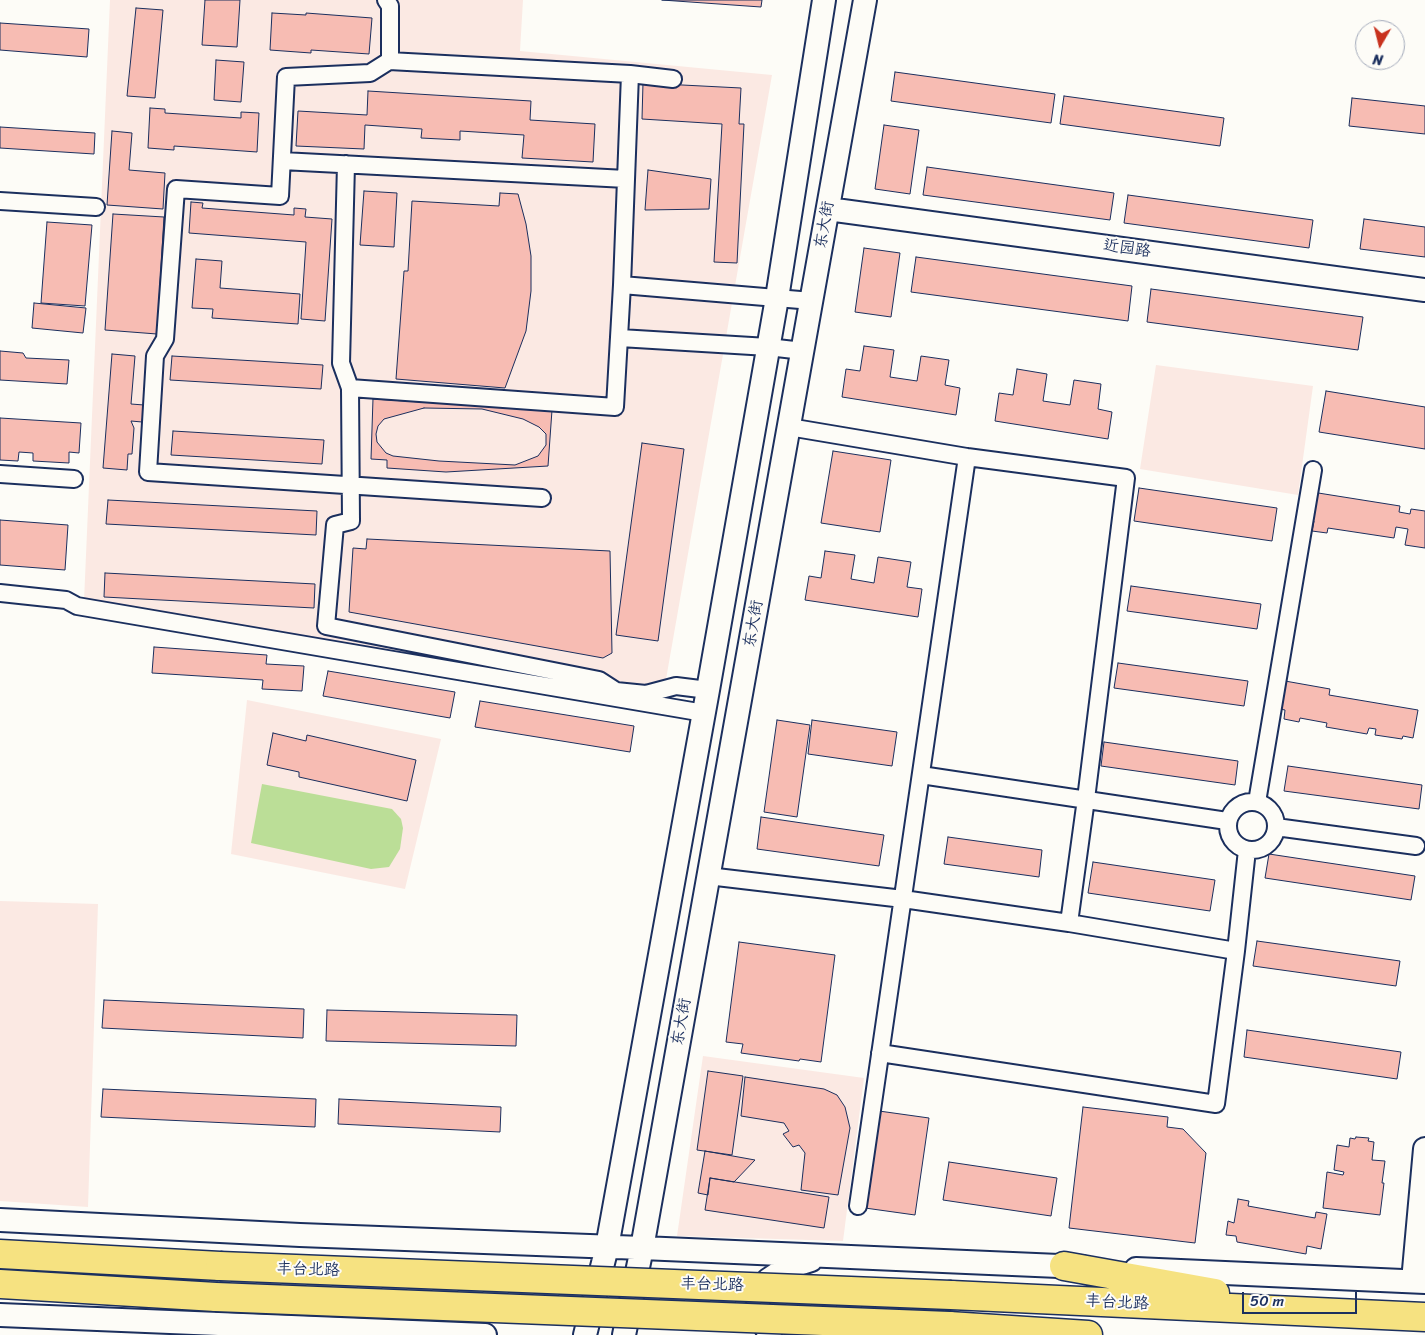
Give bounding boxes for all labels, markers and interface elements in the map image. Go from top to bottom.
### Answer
north arrow [1355,20,1405,70]
text: N [1371,46,1385,72]
street label: 东大街 [811,200,839,250]
street label: 近园路 [1102,236,1152,262]
street label: 东大街 [740,599,768,649]
street label: 东大街 [668,997,696,1047]
street label: 丰台北路 [276,1259,340,1281]
street label: 丰台北路 [680,1274,744,1296]
scale bar [1245,1282,1360,1314]
text: 50 m [1250,1288,1284,1314]
street label: 丰台北路 [1085,1292,1149,1314]

